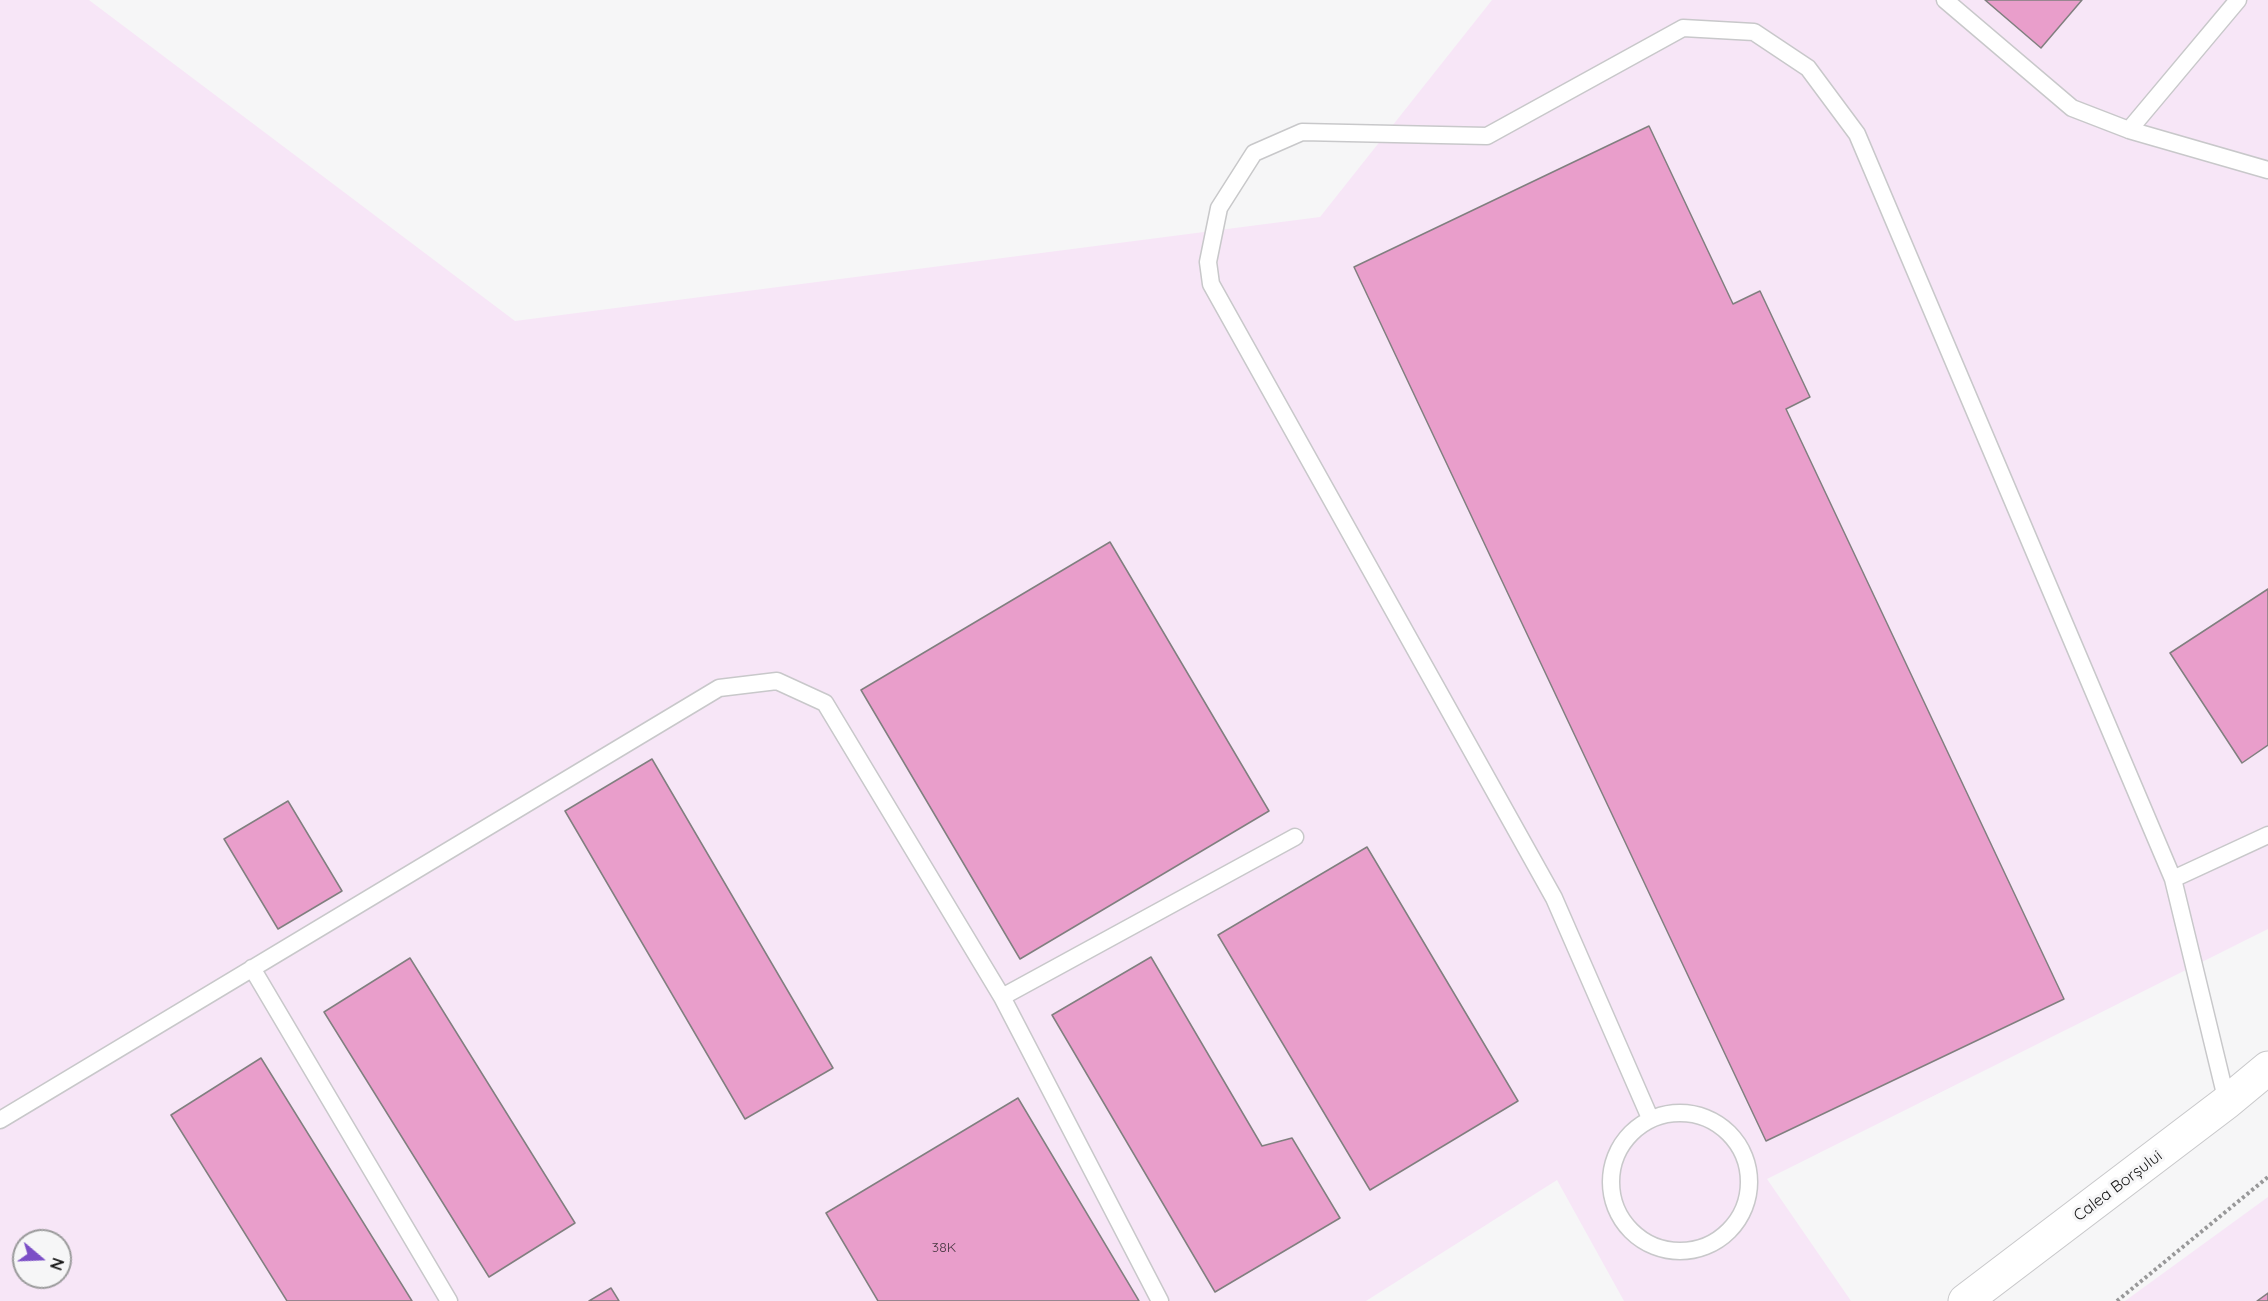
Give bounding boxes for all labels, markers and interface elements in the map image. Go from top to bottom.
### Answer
street label: Calea Borșului [2070,1146,2166,1226]
north arrow [12,1229,72,1289]
house number: 38K [932,1240,956,1256]
text: N [46,1255,69,1273]

